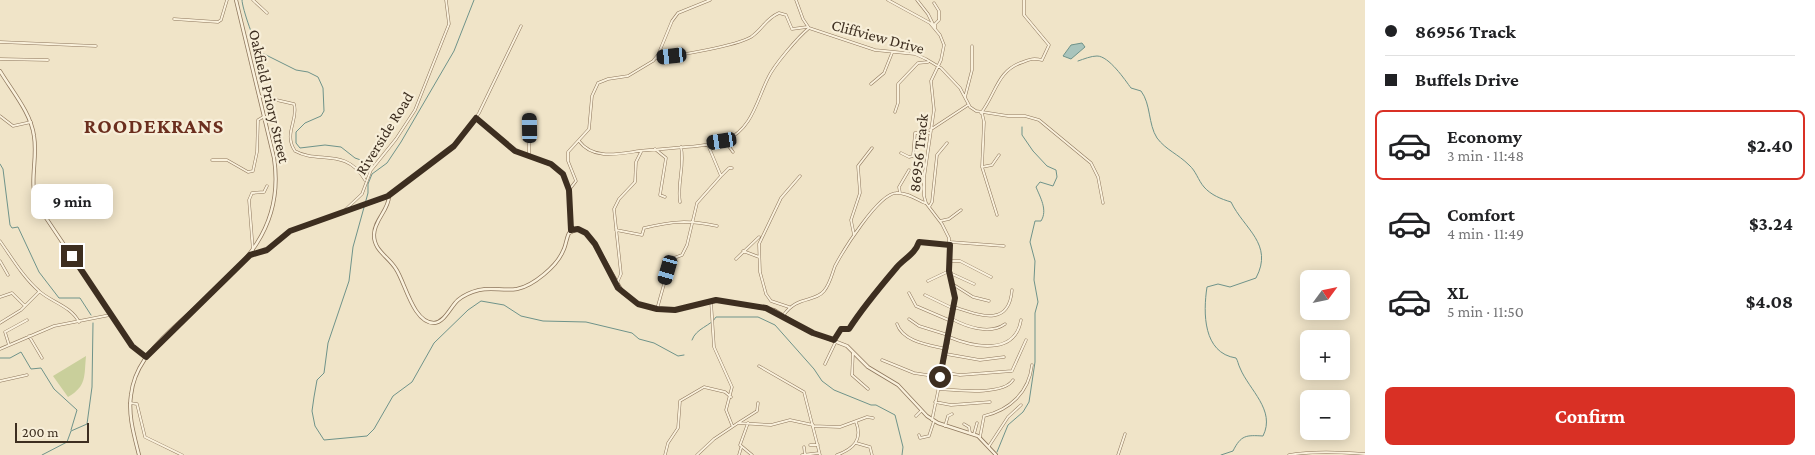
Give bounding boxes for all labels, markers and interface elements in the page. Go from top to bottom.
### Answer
street label: Cliffview Drive [830,16,926,57]
text: 86956 Track [1415,21,1516,42]
street label: Oakfield Priory Street [245,28,293,165]
car [656,47,687,65]
text: Buffels Drive [1415,69,1519,90]
street label: Riverside Road [352,88,417,178]
car [522,113,537,143]
street label: 86956 Track [906,113,931,193]
district label: ROODEKRANS [84,114,224,138]
icon: car [1387,123,1432,168]
text: Economy [1447,126,1522,147]
car [706,131,737,151]
text: $2.40 [1747,135,1793,156]
text: 3 min · 11:48 [1447,147,1524,164]
callout: 9 min [31,184,113,218]
text: 9 min [52,193,92,210]
icon: car [1387,201,1432,246]
text: Comfort [1447,204,1515,225]
text: $3.24 [1749,213,1793,234]
text: 4 min · 11:49 [1447,225,1524,242]
route end [61,245,83,267]
car [656,254,679,286]
north arrow [1300,270,1350,320]
map controls [1300,270,1350,440]
icon: car [1387,279,1432,324]
text: XL [1447,282,1469,303]
text: $4.08 [1746,291,1793,312]
text: 5 min · 11:50 [1447,303,1524,320]
button: + [1300,330,1350,380]
route start [929,366,951,388]
button: Confirm [1385,387,1795,445]
button: − [1300,390,1350,440]
scale bar [15,420,89,443]
text: 200 m [22,424,58,440]

